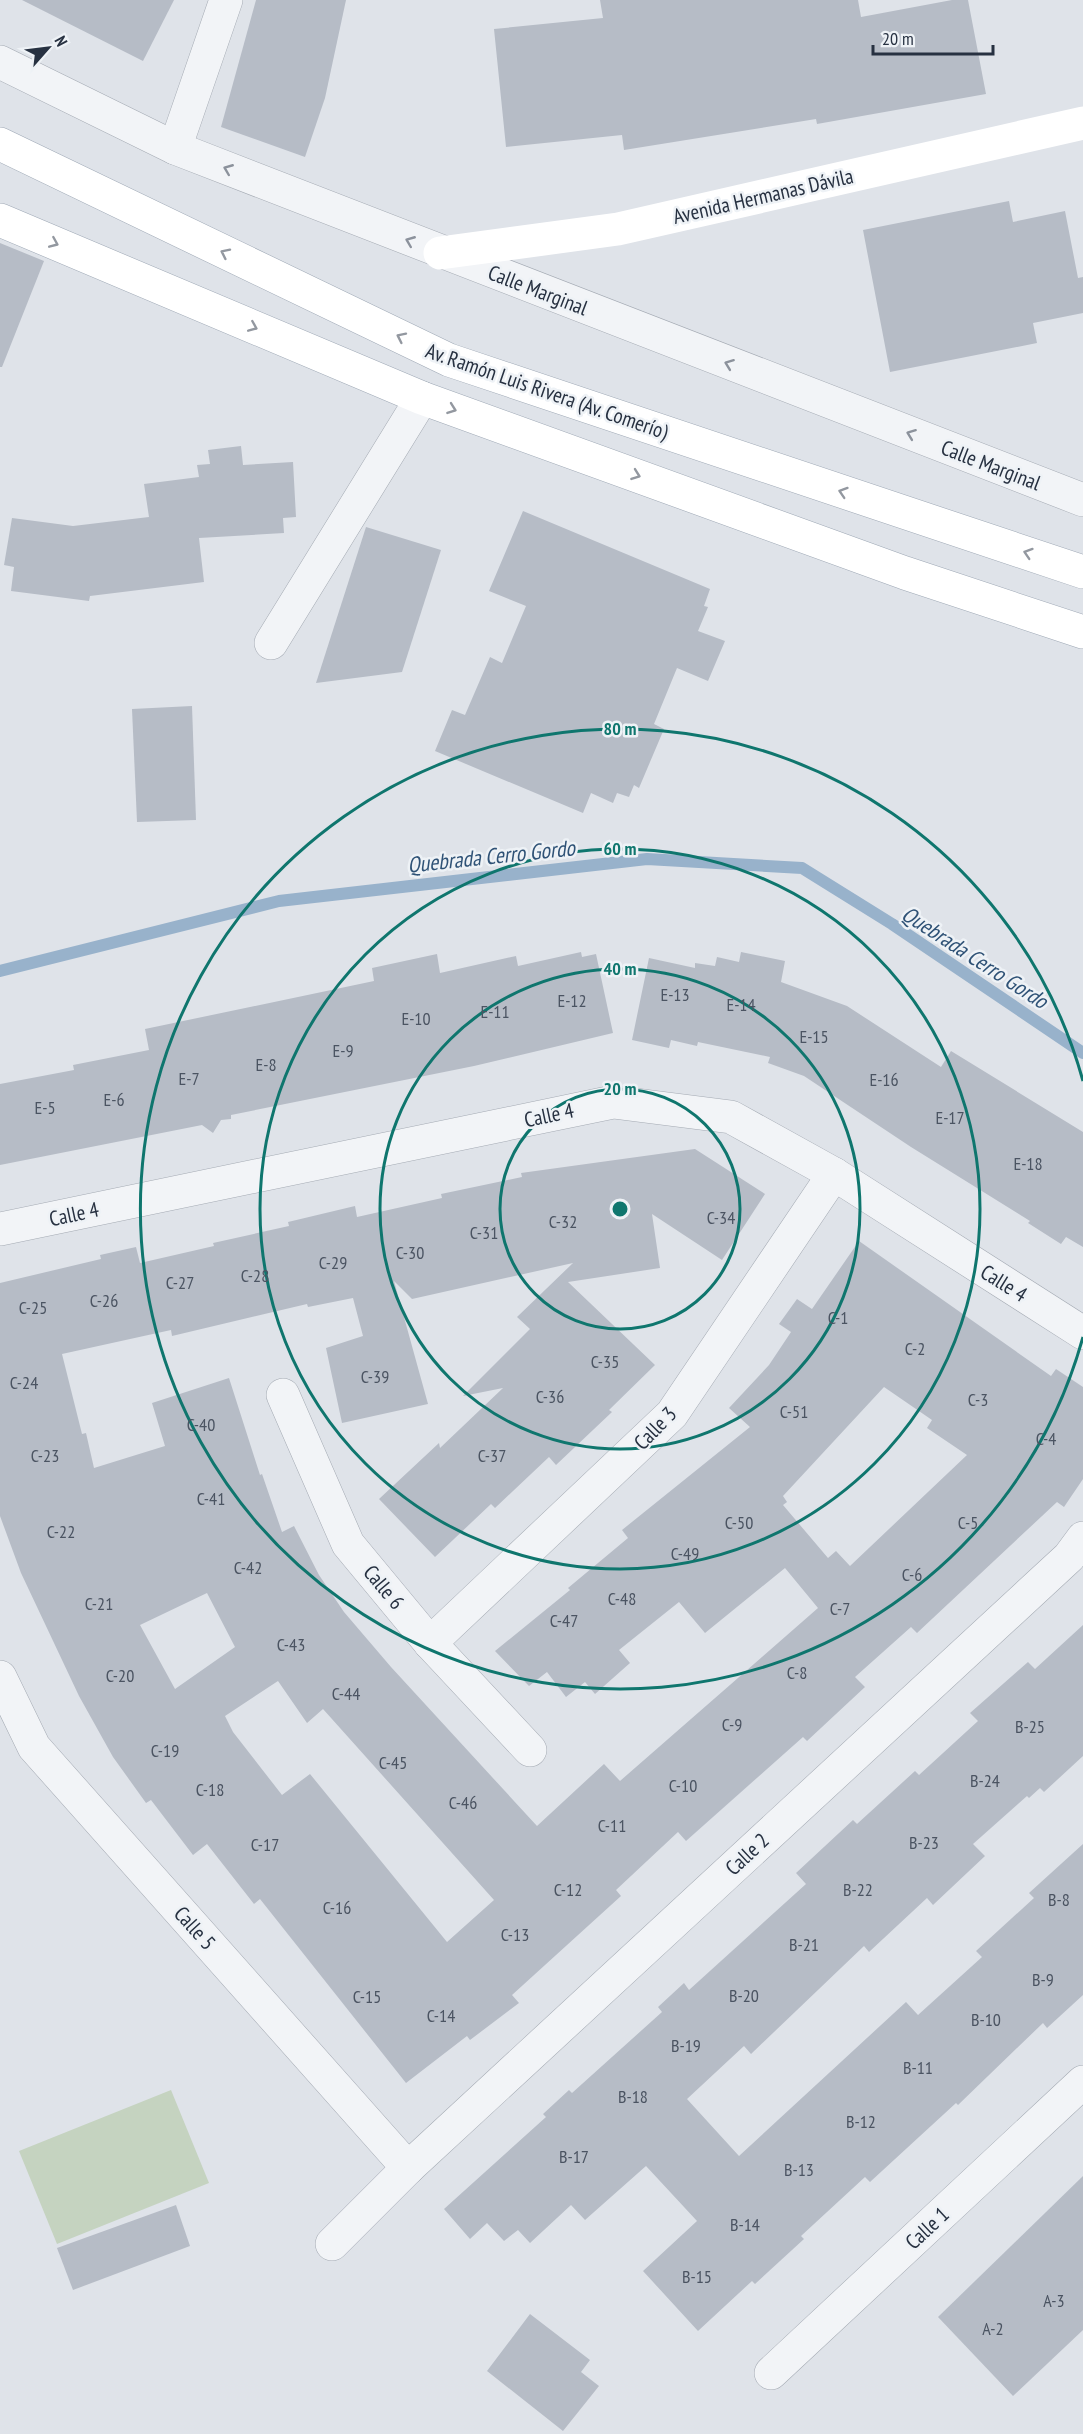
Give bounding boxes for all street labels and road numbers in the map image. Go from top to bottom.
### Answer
street label: Avenida Hermanas Dávila [670,162,856,230]
street label: Calle Marginal [484,259,592,321]
street label: Av. Ramón Luis Rivera (Av. Comerío) [422,337,672,445]
street label: Calle Marginal [937,434,1045,496]
street label: Calle 4 [522,1096,577,1133]
street label: Calle 4 [47,1195,102,1232]
street label: Calle 4 [976,1258,1033,1308]
street label: Calle 3 [628,1401,682,1455]
street label: Calle 6 [358,1559,410,1615]
street label: Calle 2 [719,1827,775,1881]
street label: Calle 5 [168,1900,222,1956]
street label: Calle 1 [899,2201,955,2255]

